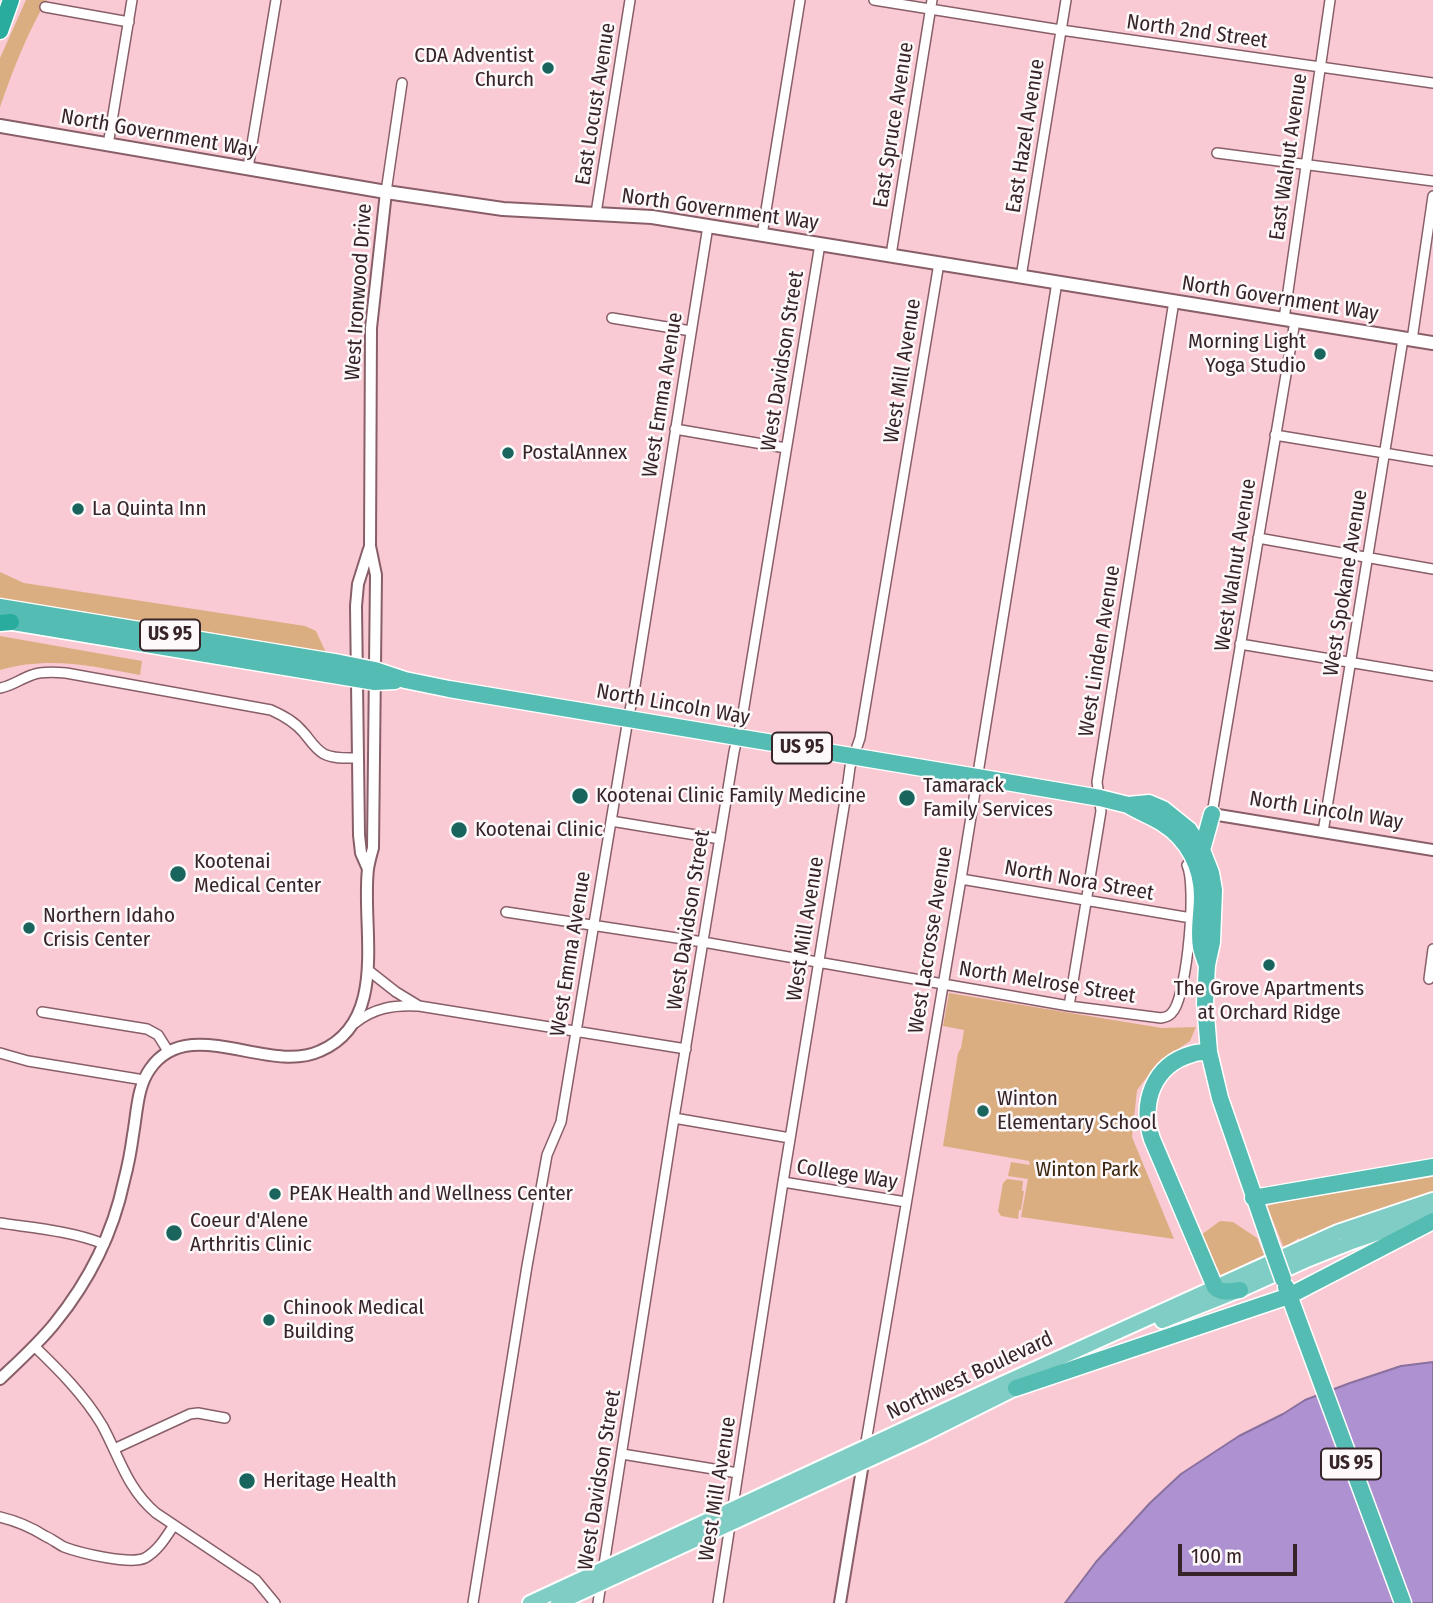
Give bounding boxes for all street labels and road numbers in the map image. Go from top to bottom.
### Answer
street label: North 2nd Street [1125,10,1269,54]
street label: East Locust Avenue [571,21,621,187]
street label: East Spruce Avenue [868,40,920,210]
street label: East Hazel Avenue [1001,57,1051,215]
street label: East Walnut Avenue [1265,72,1313,242]
street label: North Government Way [59,104,259,164]
street label: North Government Way [620,184,820,236]
street label: West Ironwood Drive [340,203,378,381]
street label: West Davidson Street [756,269,810,453]
street label: North Government Way [1180,271,1380,327]
street label: West Mill Avenue [879,297,927,445]
street label: West Emma Avenue [637,311,689,479]
street label: West Walnut Avenue [1210,477,1262,653]
street label: West Spokane Avenue [1319,488,1373,678]
street label: West Linden Avenue [1074,564,1126,738]
road number: US 95 [140,620,200,650]
street label: North Lincoln Way [594,679,752,731]
road number: US 95 [772,733,832,764]
street label: North Lincoln Way [1247,786,1405,836]
street label: West Davidson Street [662,828,716,1012]
street label: West Lacrosse Avenue [904,845,958,1035]
street label: West Mill Avenue [782,855,830,1003]
street label: North Nora Street [1002,855,1156,907]
street label: West Emma Avenue [545,870,597,1038]
street label: North Melrose Street [957,957,1137,1009]
street label: College Way [795,1155,899,1195]
street label: Northwest Boulevard [883,1326,1057,1426]
street label: West Davidson Street [573,1388,627,1572]
street label: West Mill Avenue [694,1415,742,1563]
road number: US 95 [1321,1448,1381,1480]

